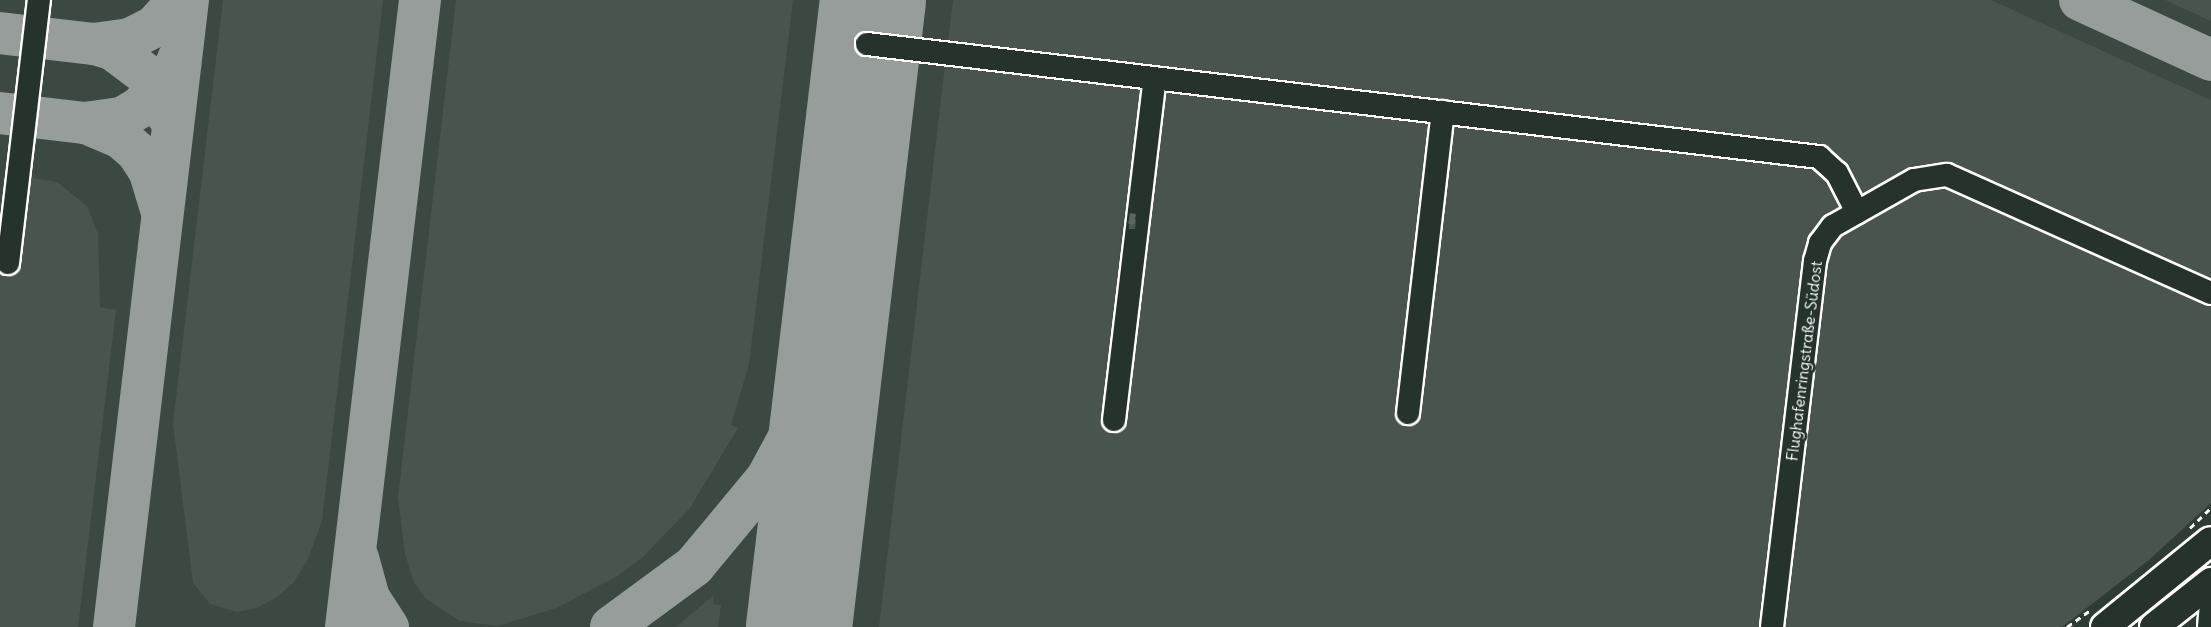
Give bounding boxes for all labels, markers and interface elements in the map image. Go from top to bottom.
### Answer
street label: Flughafenringstraße-Südost [1782,260,1826,462]

